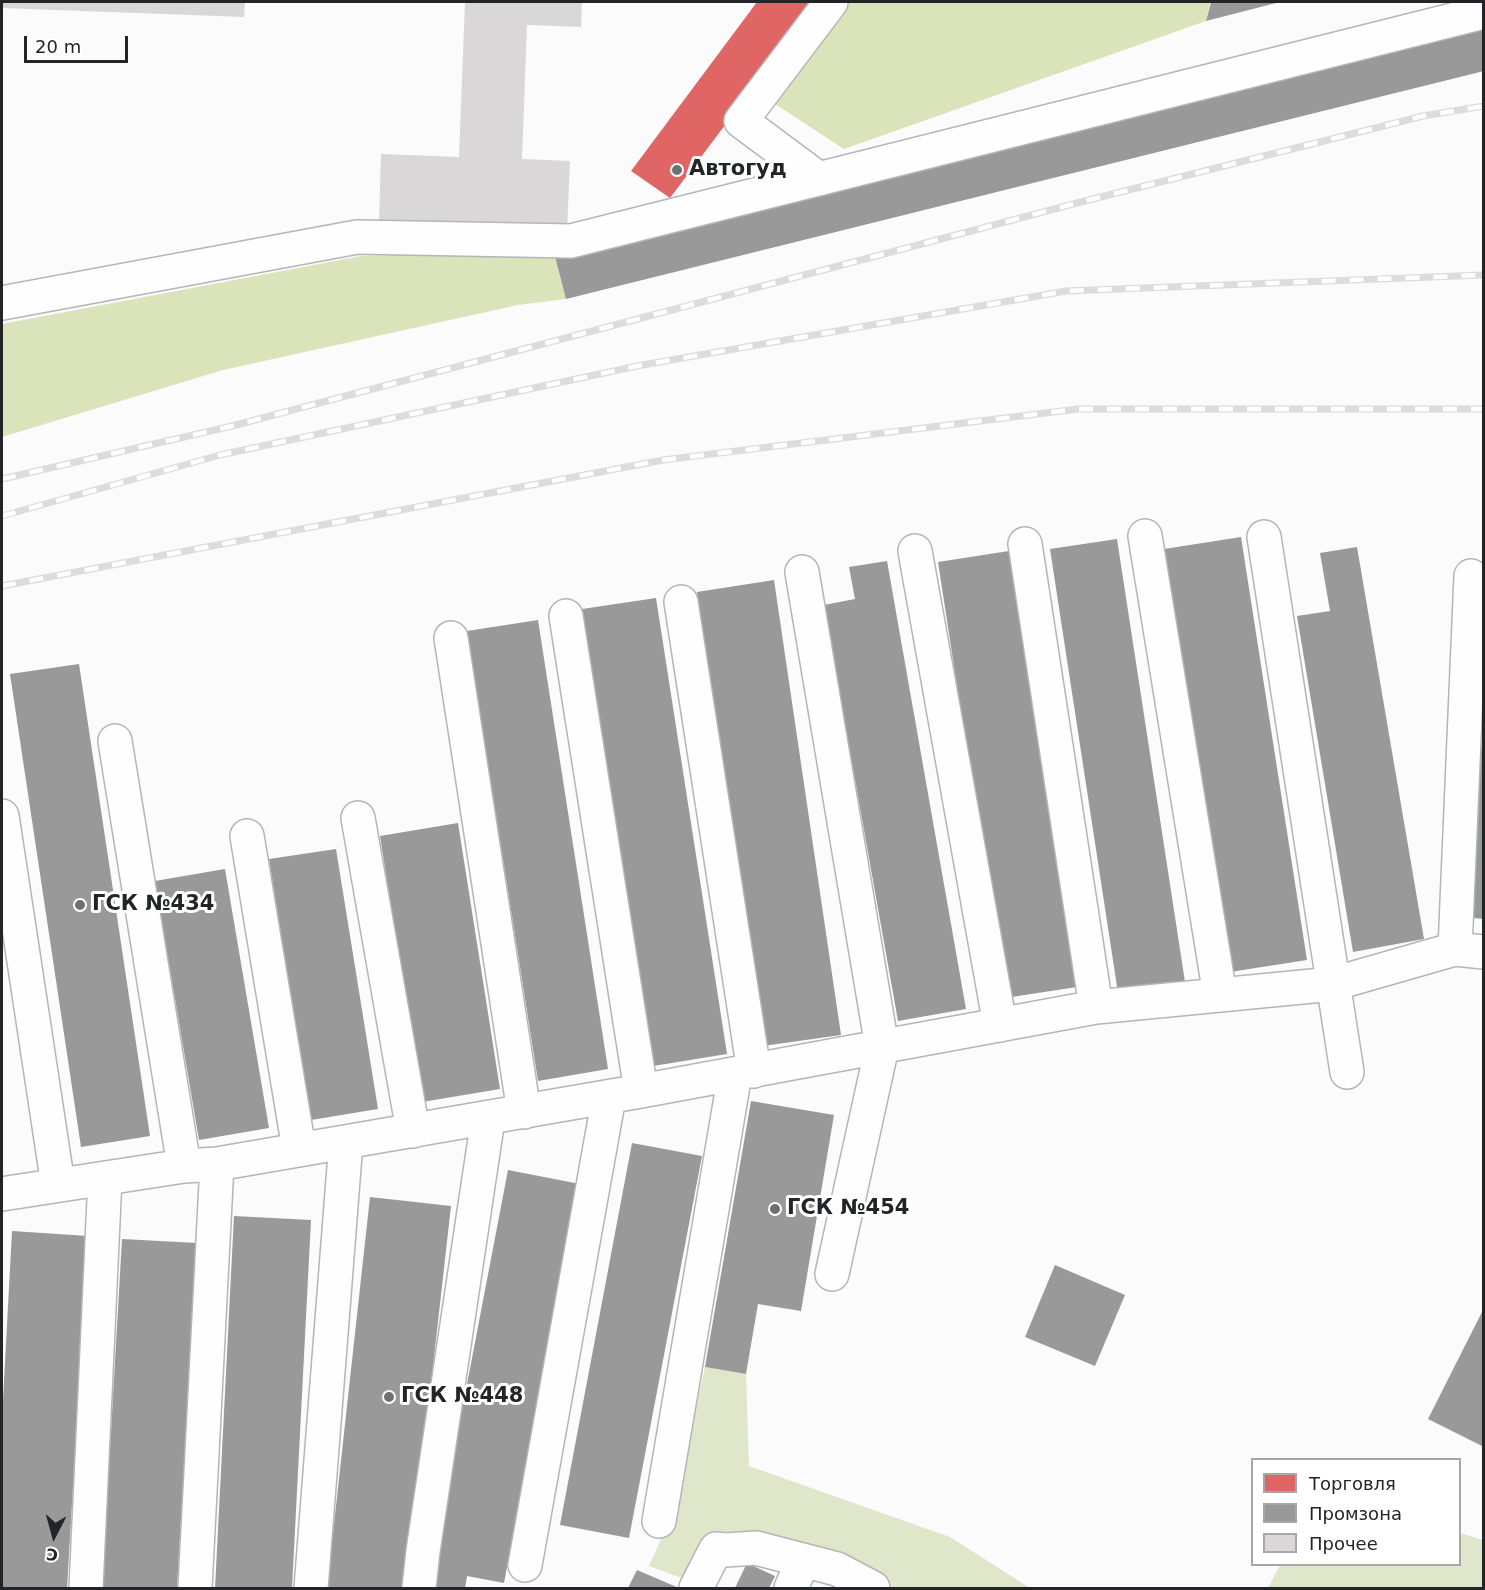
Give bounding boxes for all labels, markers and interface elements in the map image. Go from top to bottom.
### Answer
scale bar [27,24,130,62]
text: 20 m [35,36,81,57]
place label: Автогуд [689,157,787,183]
marker: Автогуд [670,163,684,177]
place label: ГСК №434 [92,892,214,918]
marker: ГСК №434 [73,898,87,912]
place label: ГСК №454 [787,1196,909,1222]
marker: ГСК №454 [768,1202,782,1216]
place label: ГСК №448 [401,1384,523,1410]
marker: ГСК №448 [382,1390,396,1404]
legend [1251,1458,1461,1566]
text: Торговля [1309,1473,1396,1494]
text: Промзона [1309,1503,1402,1524]
north arrow [24,1506,84,1566]
text: Прочее [1309,1533,1378,1554]
text: С [45,1544,59,1564]

